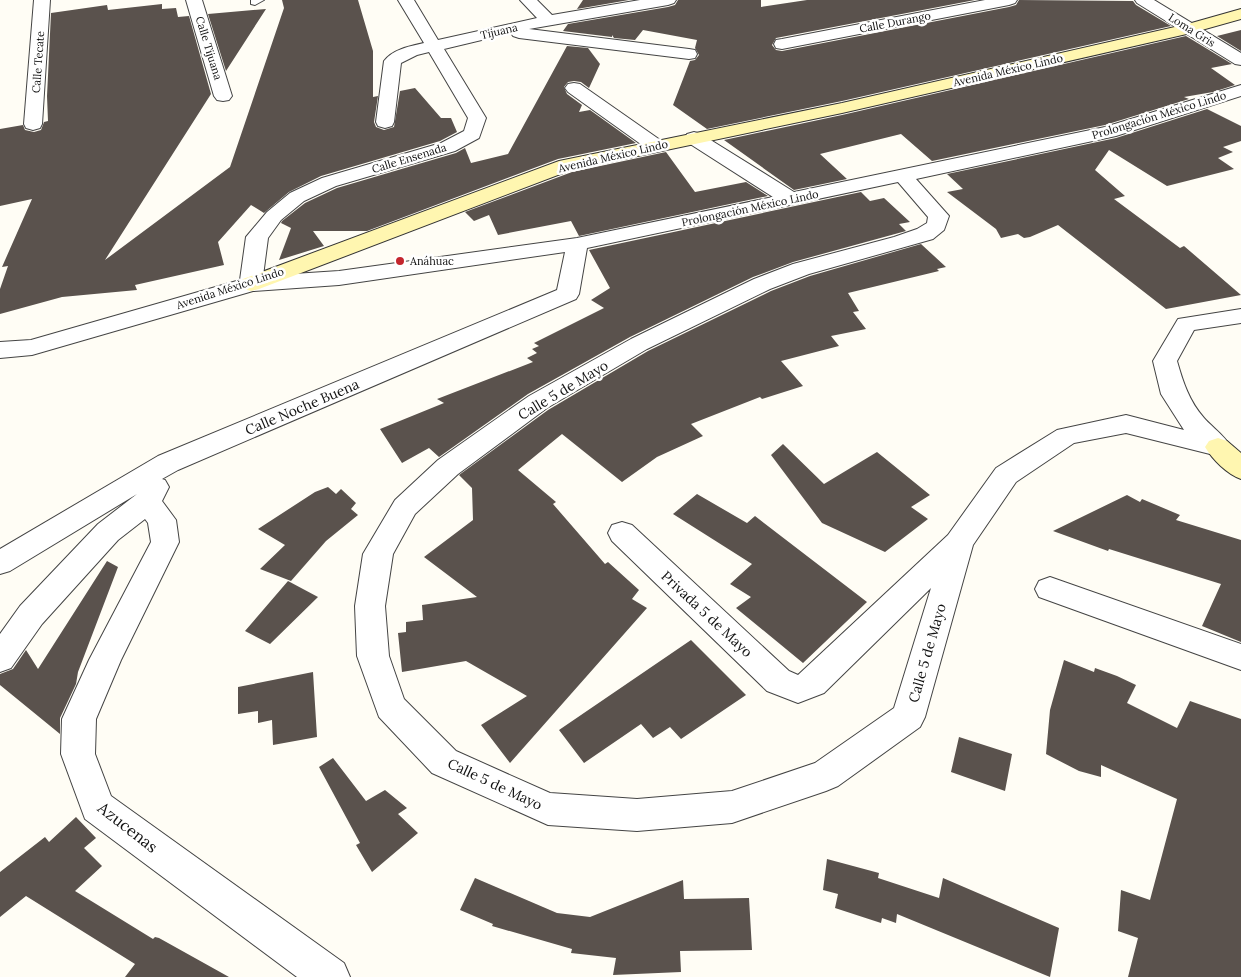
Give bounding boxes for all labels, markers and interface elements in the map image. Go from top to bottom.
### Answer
street label: Calle Durango [858,8,932,36]
street label: Loma Gris [1166,10,1218,50]
street label: Calle Tijuana [193,14,225,82]
street label: Tijuana [479,20,519,42]
street label: Calle Tecate [29,30,47,94]
street label: Avenida México Lindo [951,51,1064,90]
street label: Prolongación México Lindo [1090,88,1228,142]
street label: Avenida México Lindo [556,137,669,176]
street label: Calle Ensenada [370,140,448,176]
street label: Prolongación México Lindo [680,187,820,229]
place label: Anáhuac [409,254,454,268]
marker: Anáhuac [394,255,406,267]
street label: Avenida México Lindo [174,264,285,312]
street label: Calle 5 de Mayo [515,356,611,424]
street label: Calle Noche Buena [242,375,362,439]
street label: Privada 5 de Mayo [658,567,756,661]
street label: Calle 5 de Mayo [904,601,950,705]
street label: Calle 5 de Mayo [445,754,545,814]
street label: Azucenas [93,797,162,857]

